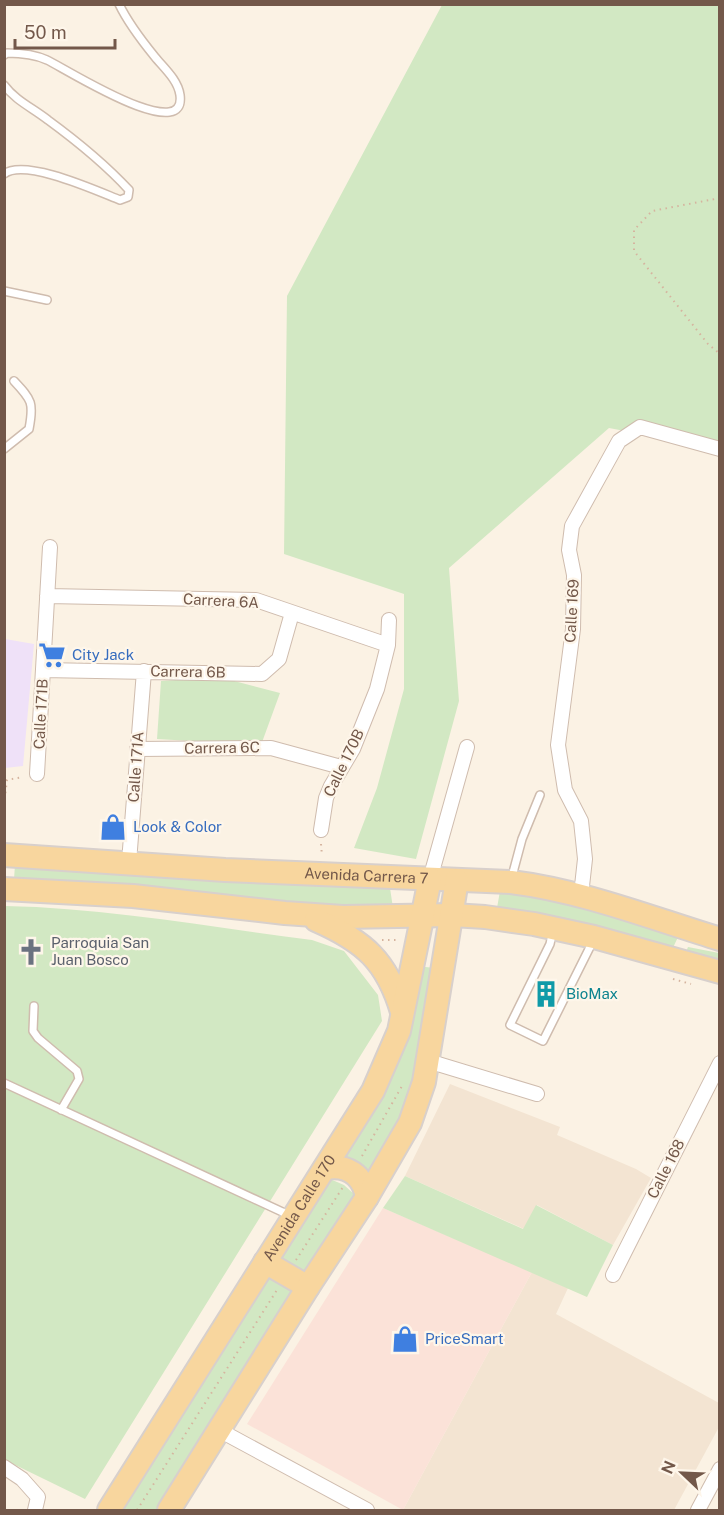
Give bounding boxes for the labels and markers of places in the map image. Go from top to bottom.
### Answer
supermarket icon: City Jack [37,640,67,670]
place label: City Jack [72,646,134,663]
shop icon: Look & Color [98,812,128,842]
place label: Look & Color [133,818,222,835]
place label: Parroquia San Juan Bosco [51,934,149,968]
church icon: Parroquia San Juan Bosco [16,937,46,967]
building icon: BioMax [531,979,561,1009]
place label: BioMax [566,985,618,1002]
shop icon: PriceSmart [390,1324,420,1354]
place label: PriceSmart [425,1330,504,1347]

